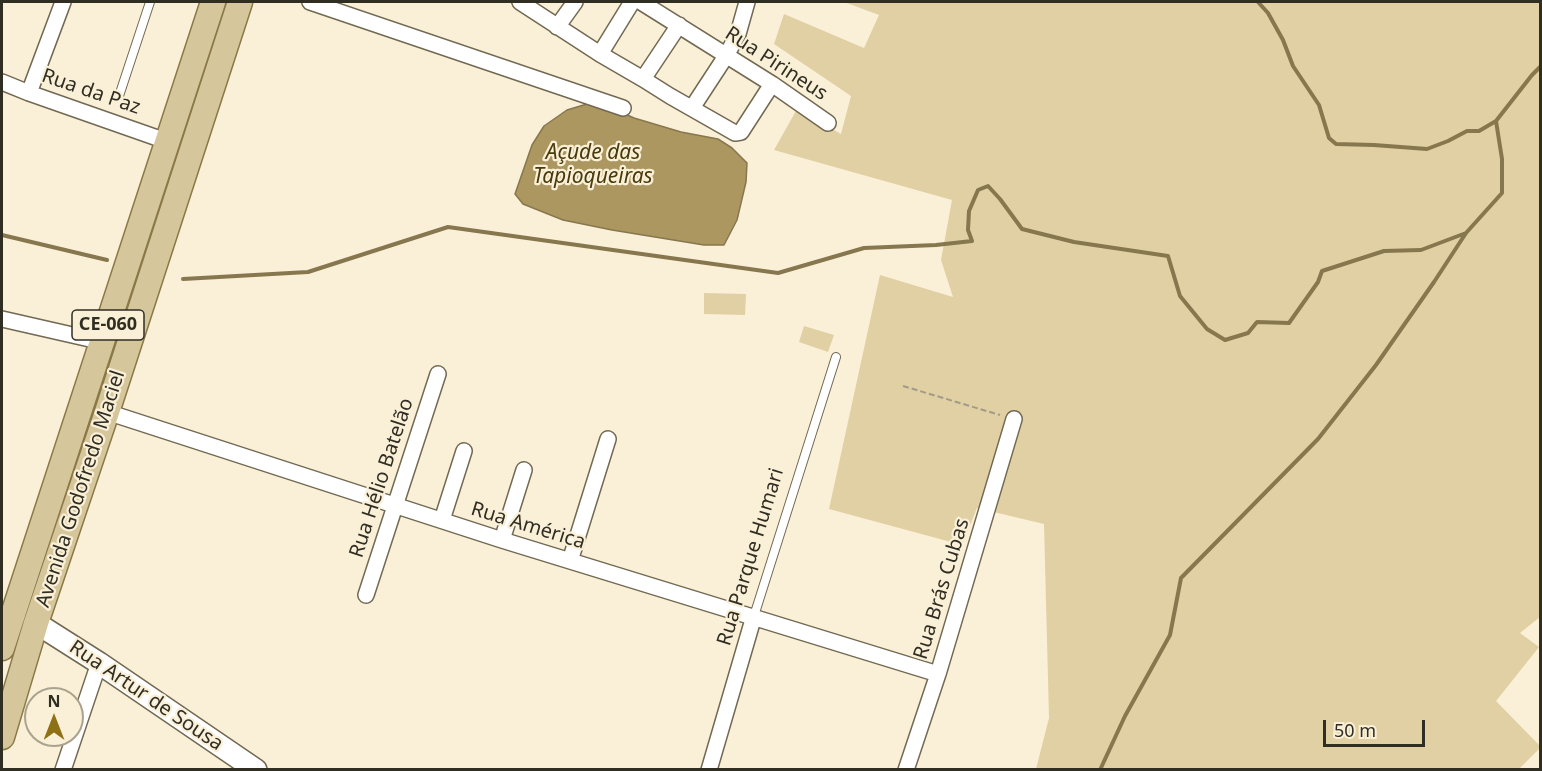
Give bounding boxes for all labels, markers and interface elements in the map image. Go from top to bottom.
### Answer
street label: Rua Pirineus [720,22,832,106]
street label: Rua da Paz [39,64,143,120]
water label: Açude das Tapioqueiras [533,140,653,190]
road number: CE-060 [72,310,144,340]
street label: Avenida Godofredo Maciel [31,368,131,610]
street label: Rua Hélio Batelão [345,395,419,561]
street label: Rua Parque Humari [713,465,789,649]
street label: Rua América [468,497,588,555]
street label: Rua Brás Cubas [909,516,975,662]
street label: Rua Artur de Sousa [65,636,227,756]
north arrow [24,687,84,747]
text: N [47,690,61,712]
scale bar [1326,708,1428,746]
text: 50 m [1334,718,1376,742]

